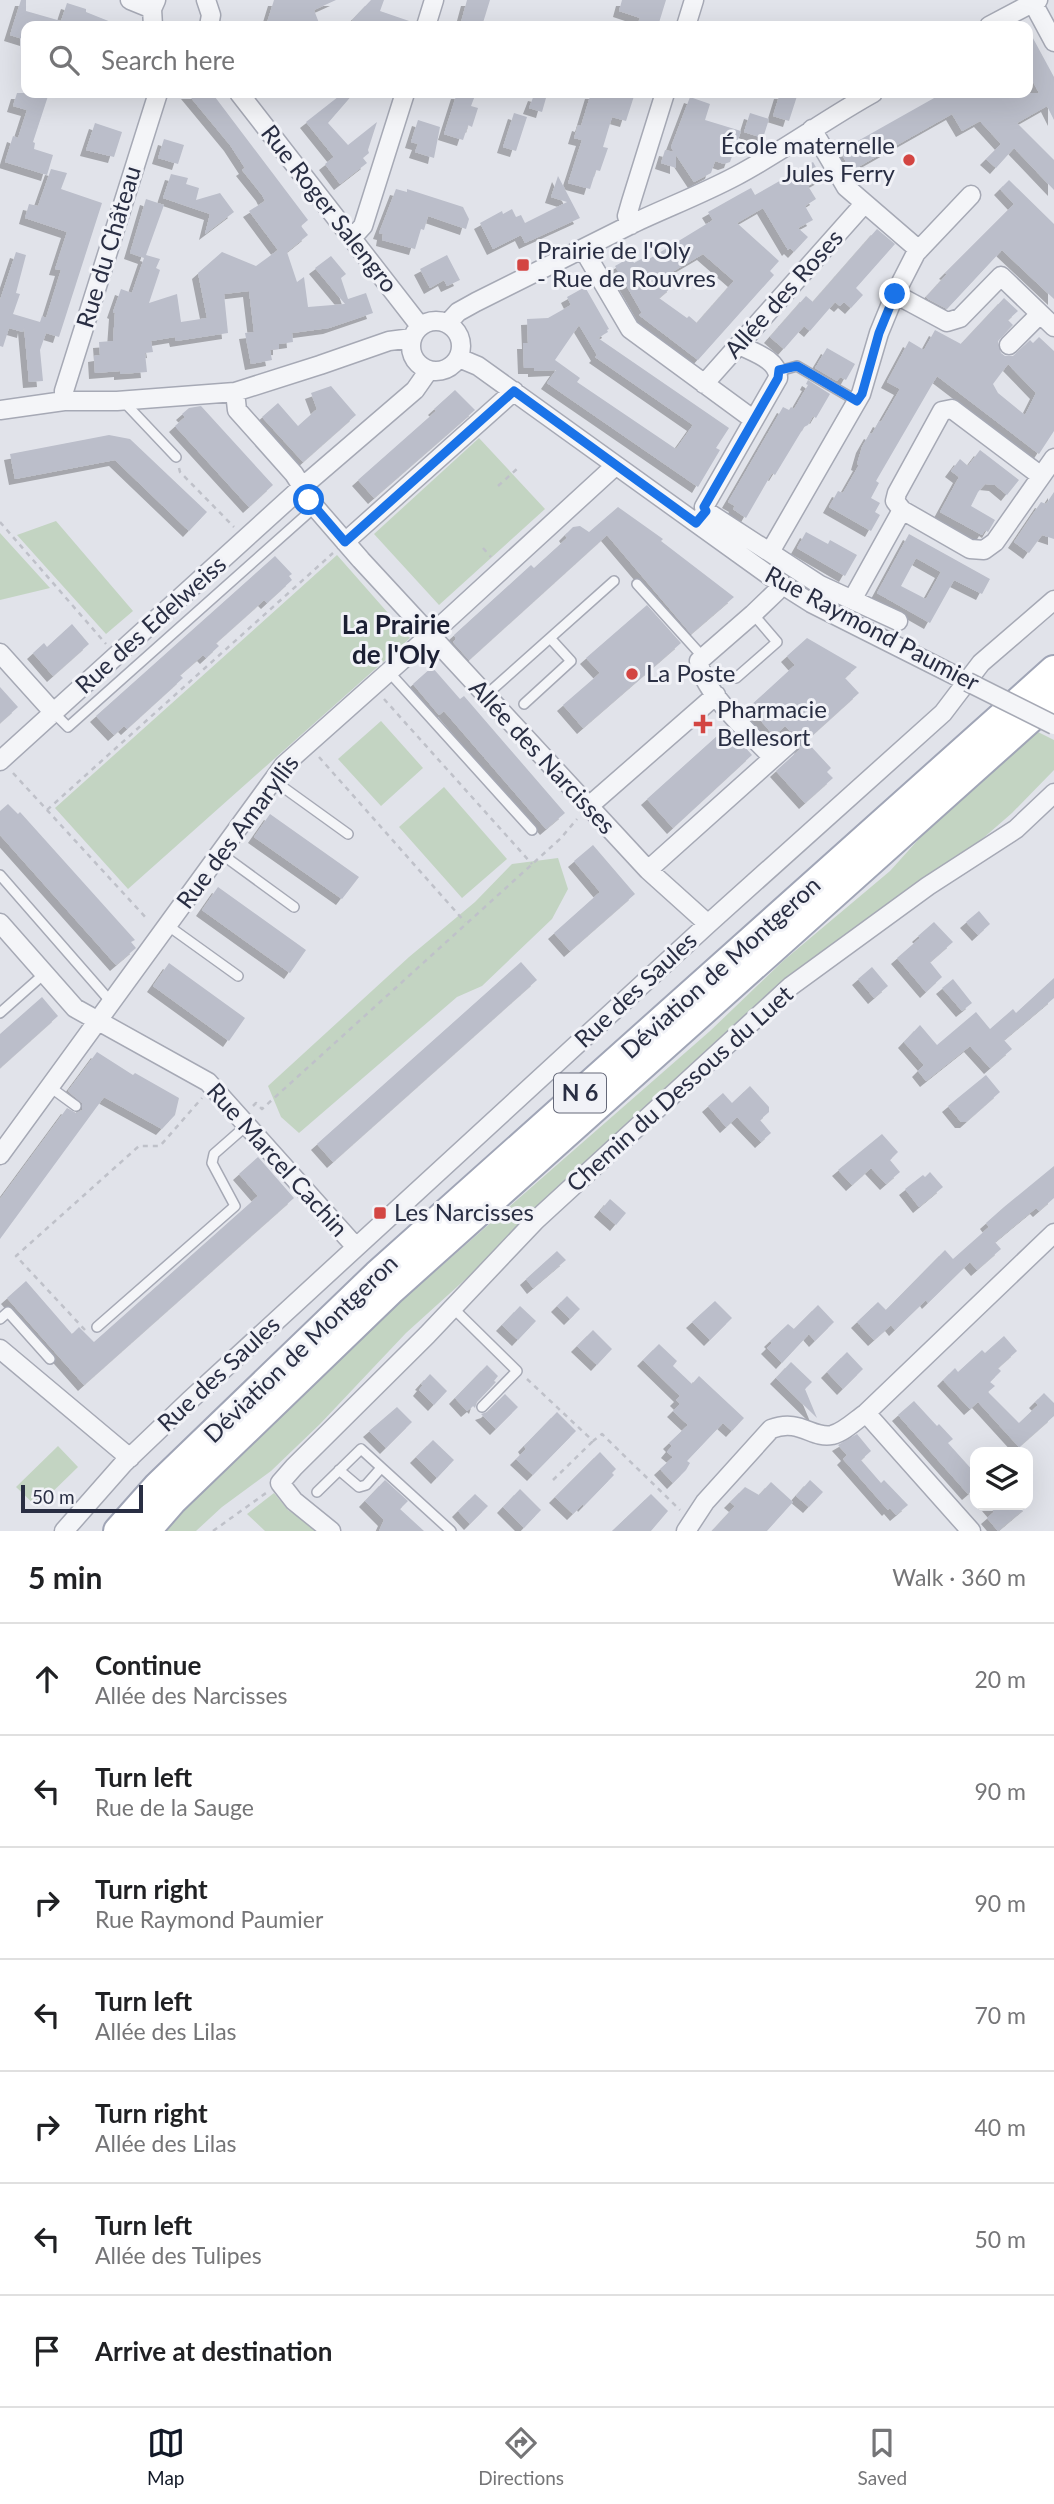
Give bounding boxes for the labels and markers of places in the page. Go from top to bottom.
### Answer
place label: École maternelle Jules Ferry [721,130,896,187]
marker: École maternelle Jules Ferry [901,152,917,168]
place label: Prairie de l'Oly - Rue de Rouvres [537,235,716,292]
marker: Prairie de l'Oly - Rue de Rouvres [515,257,531,273]
place label: La Poste [646,658,735,687]
marker: La Poste [624,666,640,682]
place label: Pharmacie Bellesort [717,694,827,751]
marker: Pharmacie Bellesort [695,716,711,732]
place label: Les Narcisses [394,1197,534,1226]
marker: Les Narcisses [372,1205,388,1221]

